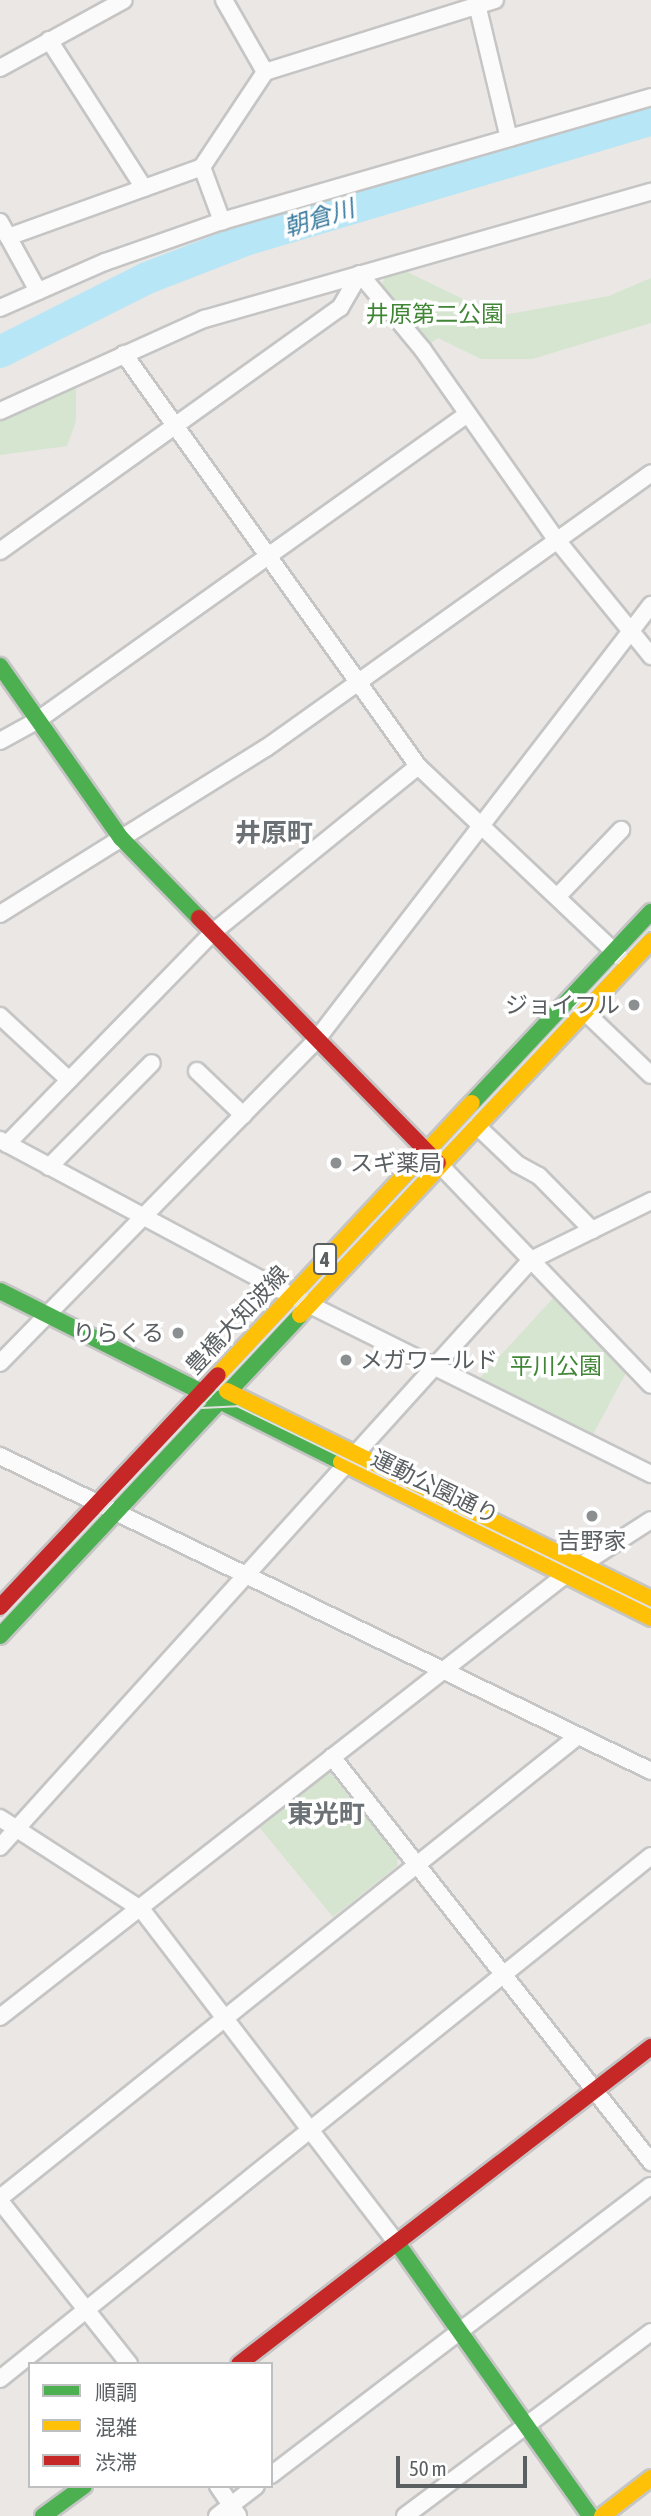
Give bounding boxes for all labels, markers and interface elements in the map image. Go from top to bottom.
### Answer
water label: 朝倉川 [280,194,358,242]
park label: 井原第二公園 [366,300,504,328]
district label: 井原町 [235,818,313,850]
place label: ジョイフル [505,991,620,1019]
marker: ジョイフル [626,997,642,1013]
place label: スギ薬局 [350,1149,442,1177]
marker: スギ薬局 [328,1155,344,1171]
road number: 4 [313,1242,337,1276]
street label: 豊橋大知波線 [180,1260,294,1380]
place label: りらくる [72,1319,164,1347]
marker: りらくる [170,1325,186,1341]
place label: メガワールド [360,1346,498,1374]
marker: メガワールド [338,1352,354,1368]
park label: 平川公園 [510,1352,602,1380]
street label: 運動公園通り [367,1444,503,1530]
marker: 吉野家 [584,1508,600,1524]
place label: 吉野家 [558,1527,626,1555]
district label: 東光町 [287,1799,365,1831]
legend [28,2362,273,2488]
text: 順調 [95,2380,137,2404]
text: 混雑 [95,2415,137,2439]
scale bar [399,2442,530,2486]
text: 渋滞 [95,2450,137,2474]
text: 50 m [409,2456,447,2480]

